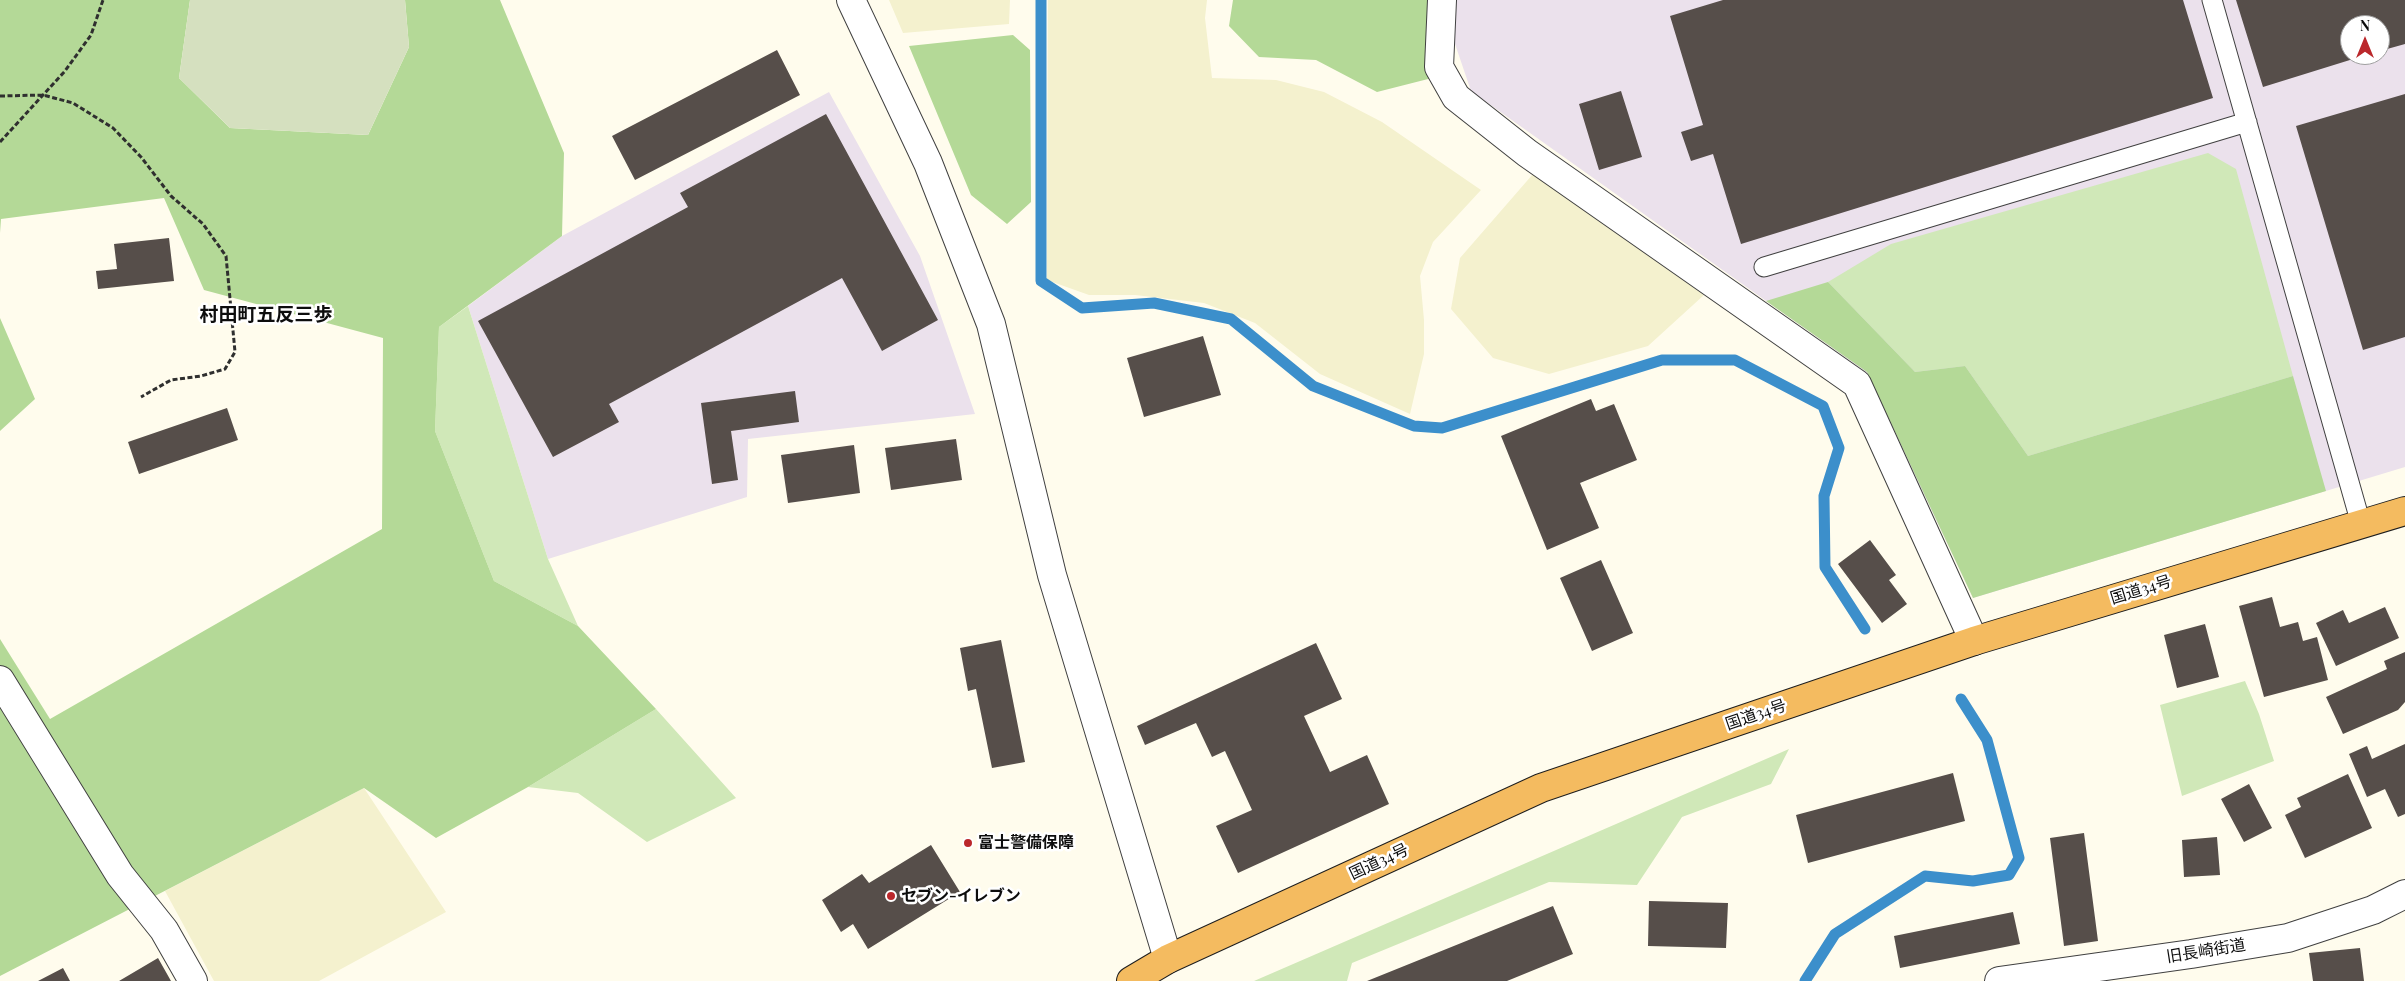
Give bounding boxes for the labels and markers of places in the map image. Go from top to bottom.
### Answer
place label: 富士警備保障 [978,833,1074,853]
marker: 富士警備保障 [962,837,974,849]
place label: セブン-イレブン [901,886,1021,906]
marker: セブン-イレブン [885,890,897,902]

